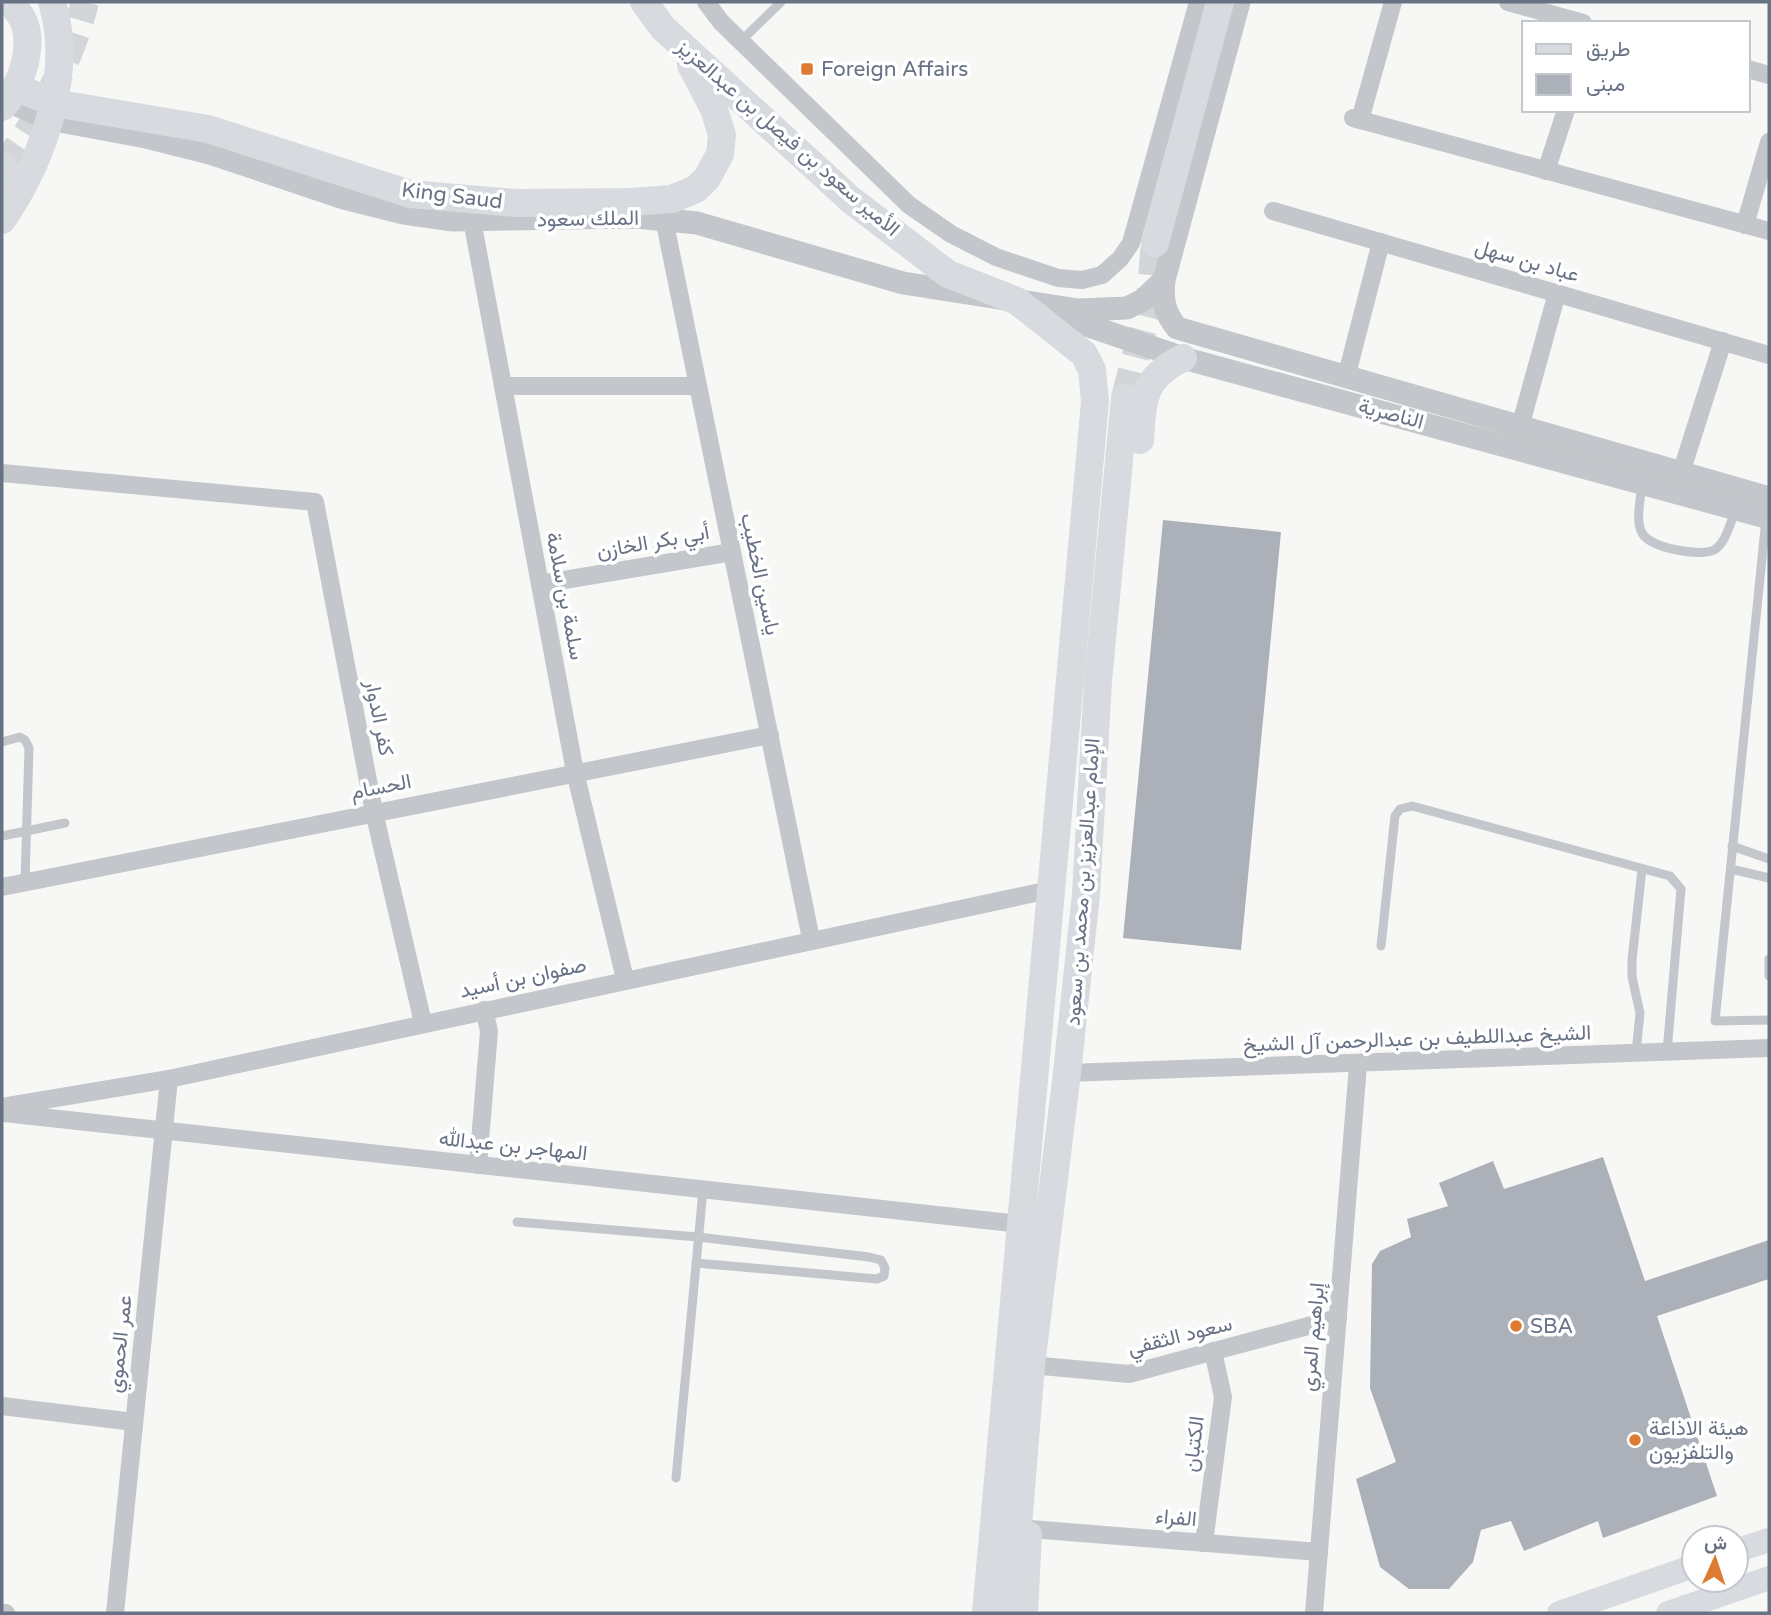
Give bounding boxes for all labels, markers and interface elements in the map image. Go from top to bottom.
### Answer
legend [1522,21,1750,112]
street label: الأمير سعود بن فيصل بن عبدالعزيز [671,34,905,242]
text: طريق [1586,37,1631,62]
place label: Foreign Affairs [821,57,968,82]
marker: Foreign Affairs [799,61,815,77]
text: مبنى [1586,72,1625,97]
street label: King Saud [400,177,504,215]
street label: الملك سعود [537,206,639,232]
street label: عباد بن سهل [1472,234,1582,288]
street label: الناصرية [1356,393,1426,435]
street label: ياسين الخطيب [735,511,785,637]
street label: أبي بكر الخازن [595,520,712,568]
street label: سلمة بن سلامة [540,530,590,662]
street label: كفر الدوار [359,677,399,758]
street label: الإمام عبدالعزيز بن محمد بن سعود [1060,737,1107,1027]
street label: الحسام [349,769,413,806]
street label: صفوان بن أسيد [457,952,589,1004]
street label: الشيخ عبداللطيف بن عبدالرحمن آل الشيخ [1242,1020,1592,1059]
street label: المهاجر بن عبدالله [438,1125,589,1166]
street label: إبراهيم المري [1296,1281,1334,1393]
street label: عمر الحموي [102,1294,142,1394]
street label: سعود الثقفي [1125,1311,1236,1365]
place label: SBA [1530,1314,1573,1339]
marker: SBA [1508,1318,1524,1334]
street label: الكتبان [1178,1415,1210,1473]
place label: هيئة الاذاعة والتلفزيون [1649,1416,1749,1465]
marker: هيئة الاذاعة والتلفزيون [1627,1432,1643,1448]
street label: الفراء [1154,1504,1198,1532]
north arrow [1680,1524,1750,1594]
text: ش [1704,1531,1728,1555]

